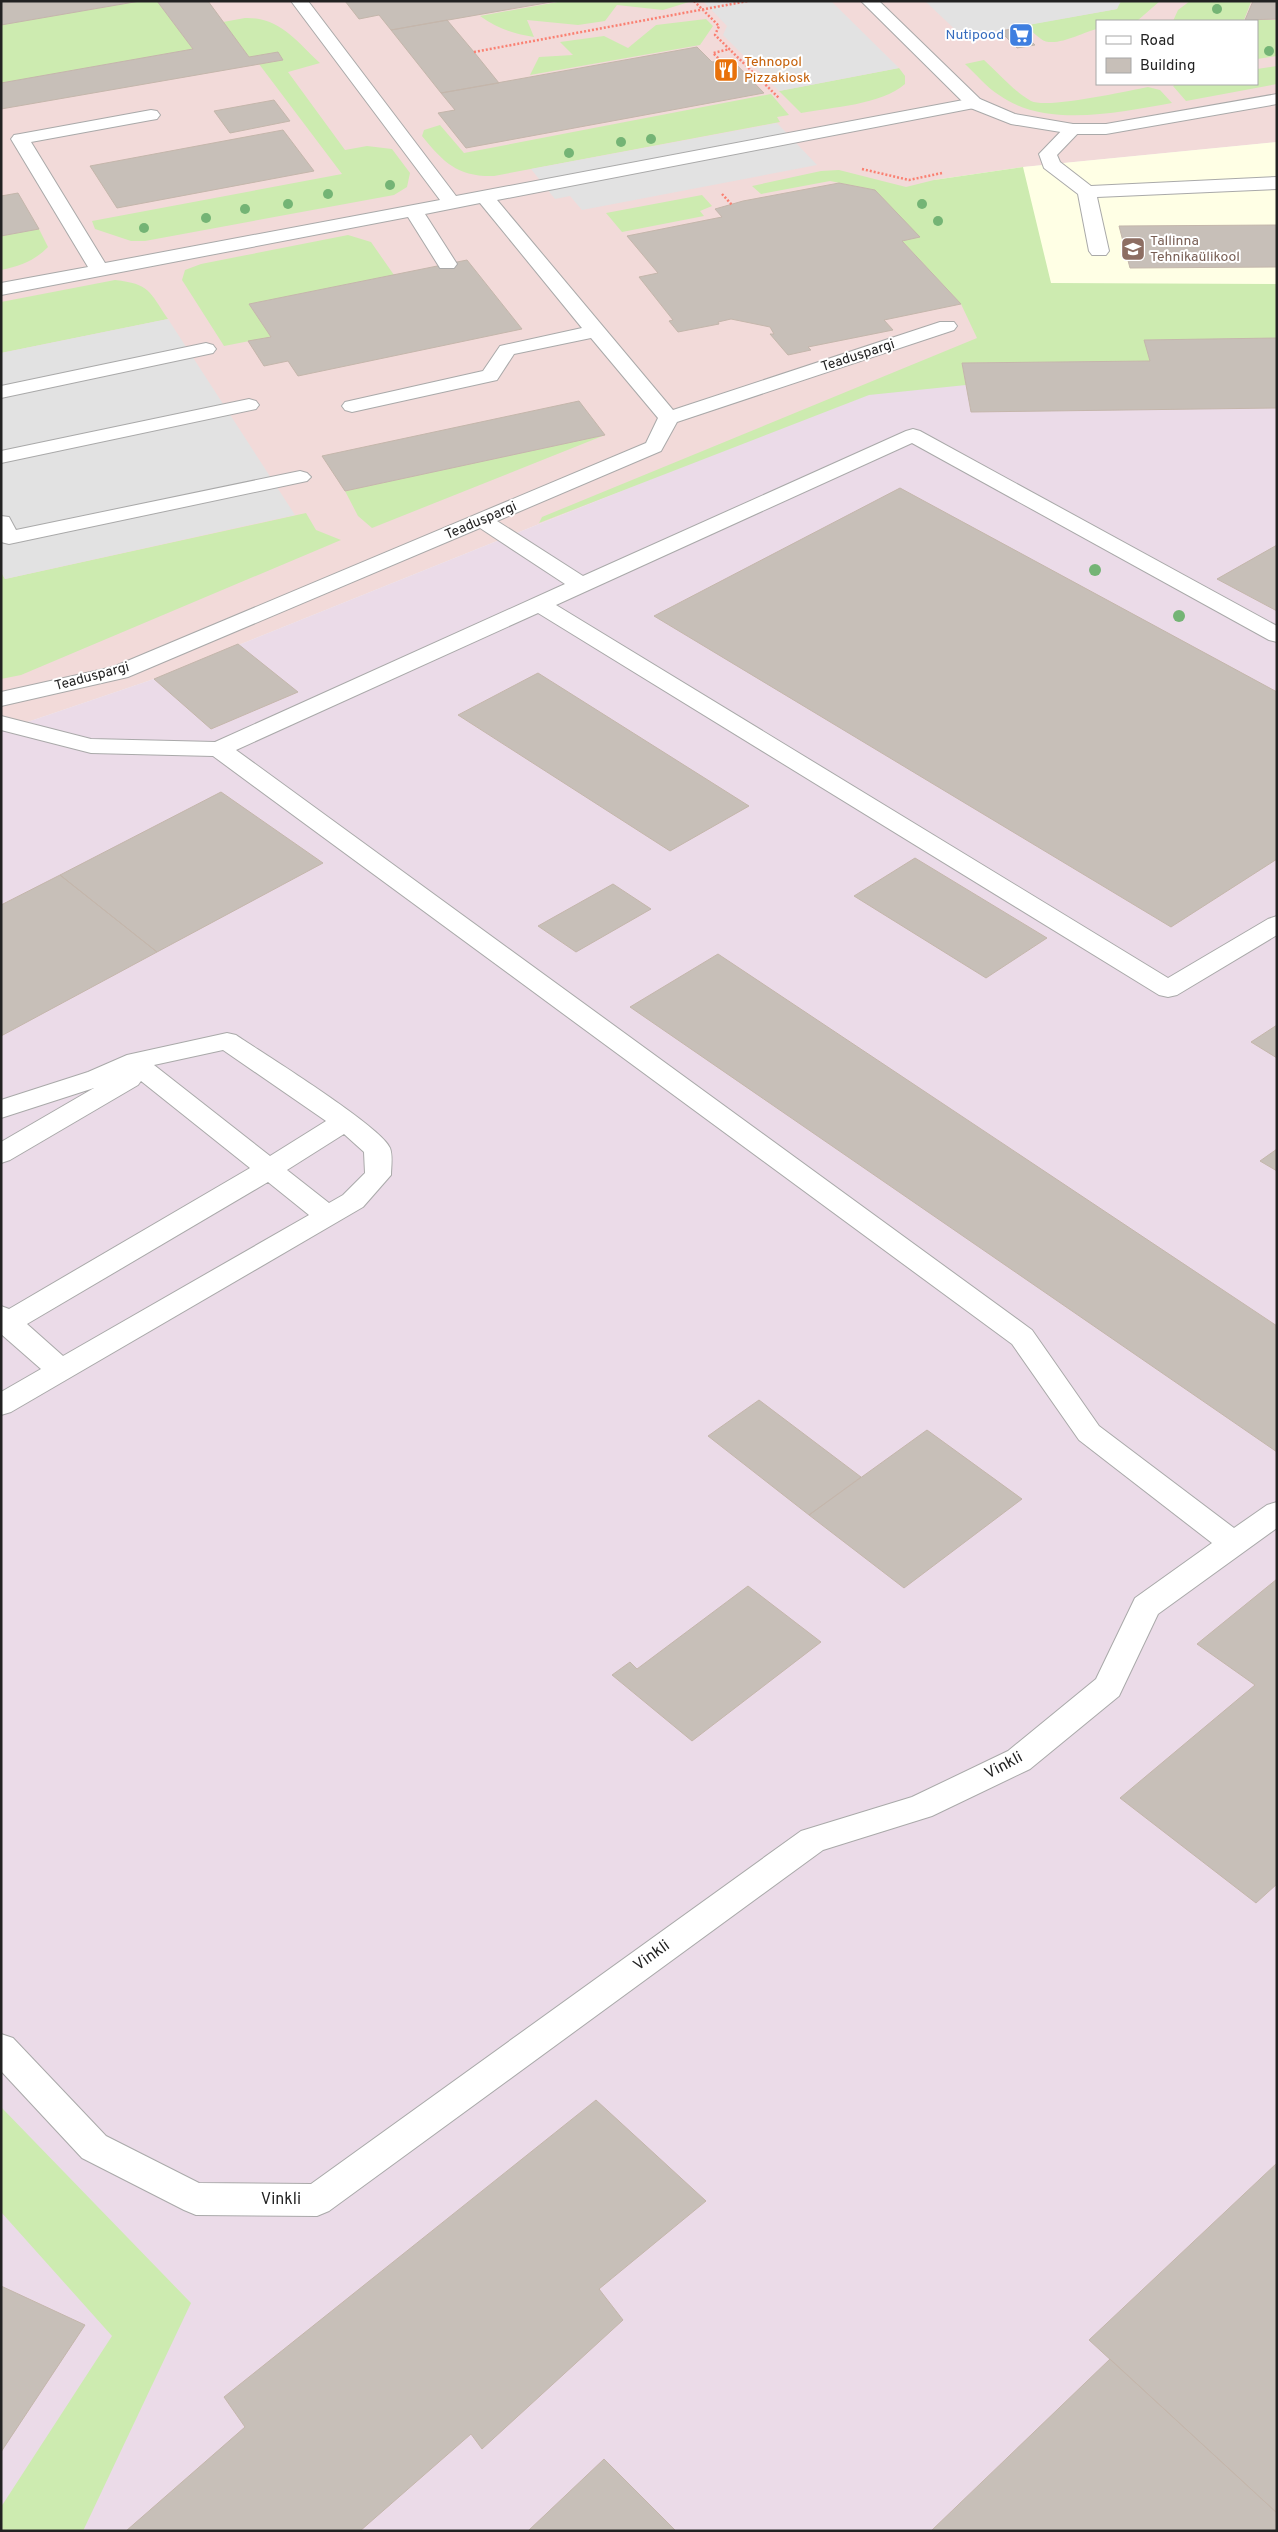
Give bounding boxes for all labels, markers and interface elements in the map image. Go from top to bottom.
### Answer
legend [1096,20,1258,85]
supermarket icon: Nutipood [1008,22,1034,48]
place label: Nutipood [946,27,1004,44]
text: Road [1140,32,1175,51]
place label: Tehnopol Pizzakiosk [744,54,811,87]
restaurant icon: Tehnopol Pizzakiosk [713,57,739,83]
text: Building [1140,57,1195,76]
place label: Tallinna Tehnikaülikool [1150,233,1240,266]
school or university icon: Tallinna Tehnikaülikool [1120,236,1146,262]
street label: Teaduspargi [819,336,897,376]
street label: Teaduspargi [442,498,520,544]
street label: Teaduspargi [53,659,131,695]
street label: Vinkli [982,1748,1026,1784]
street label: Vinkli [630,1936,674,1976]
street label: Vinkli [261,2190,301,2210]

